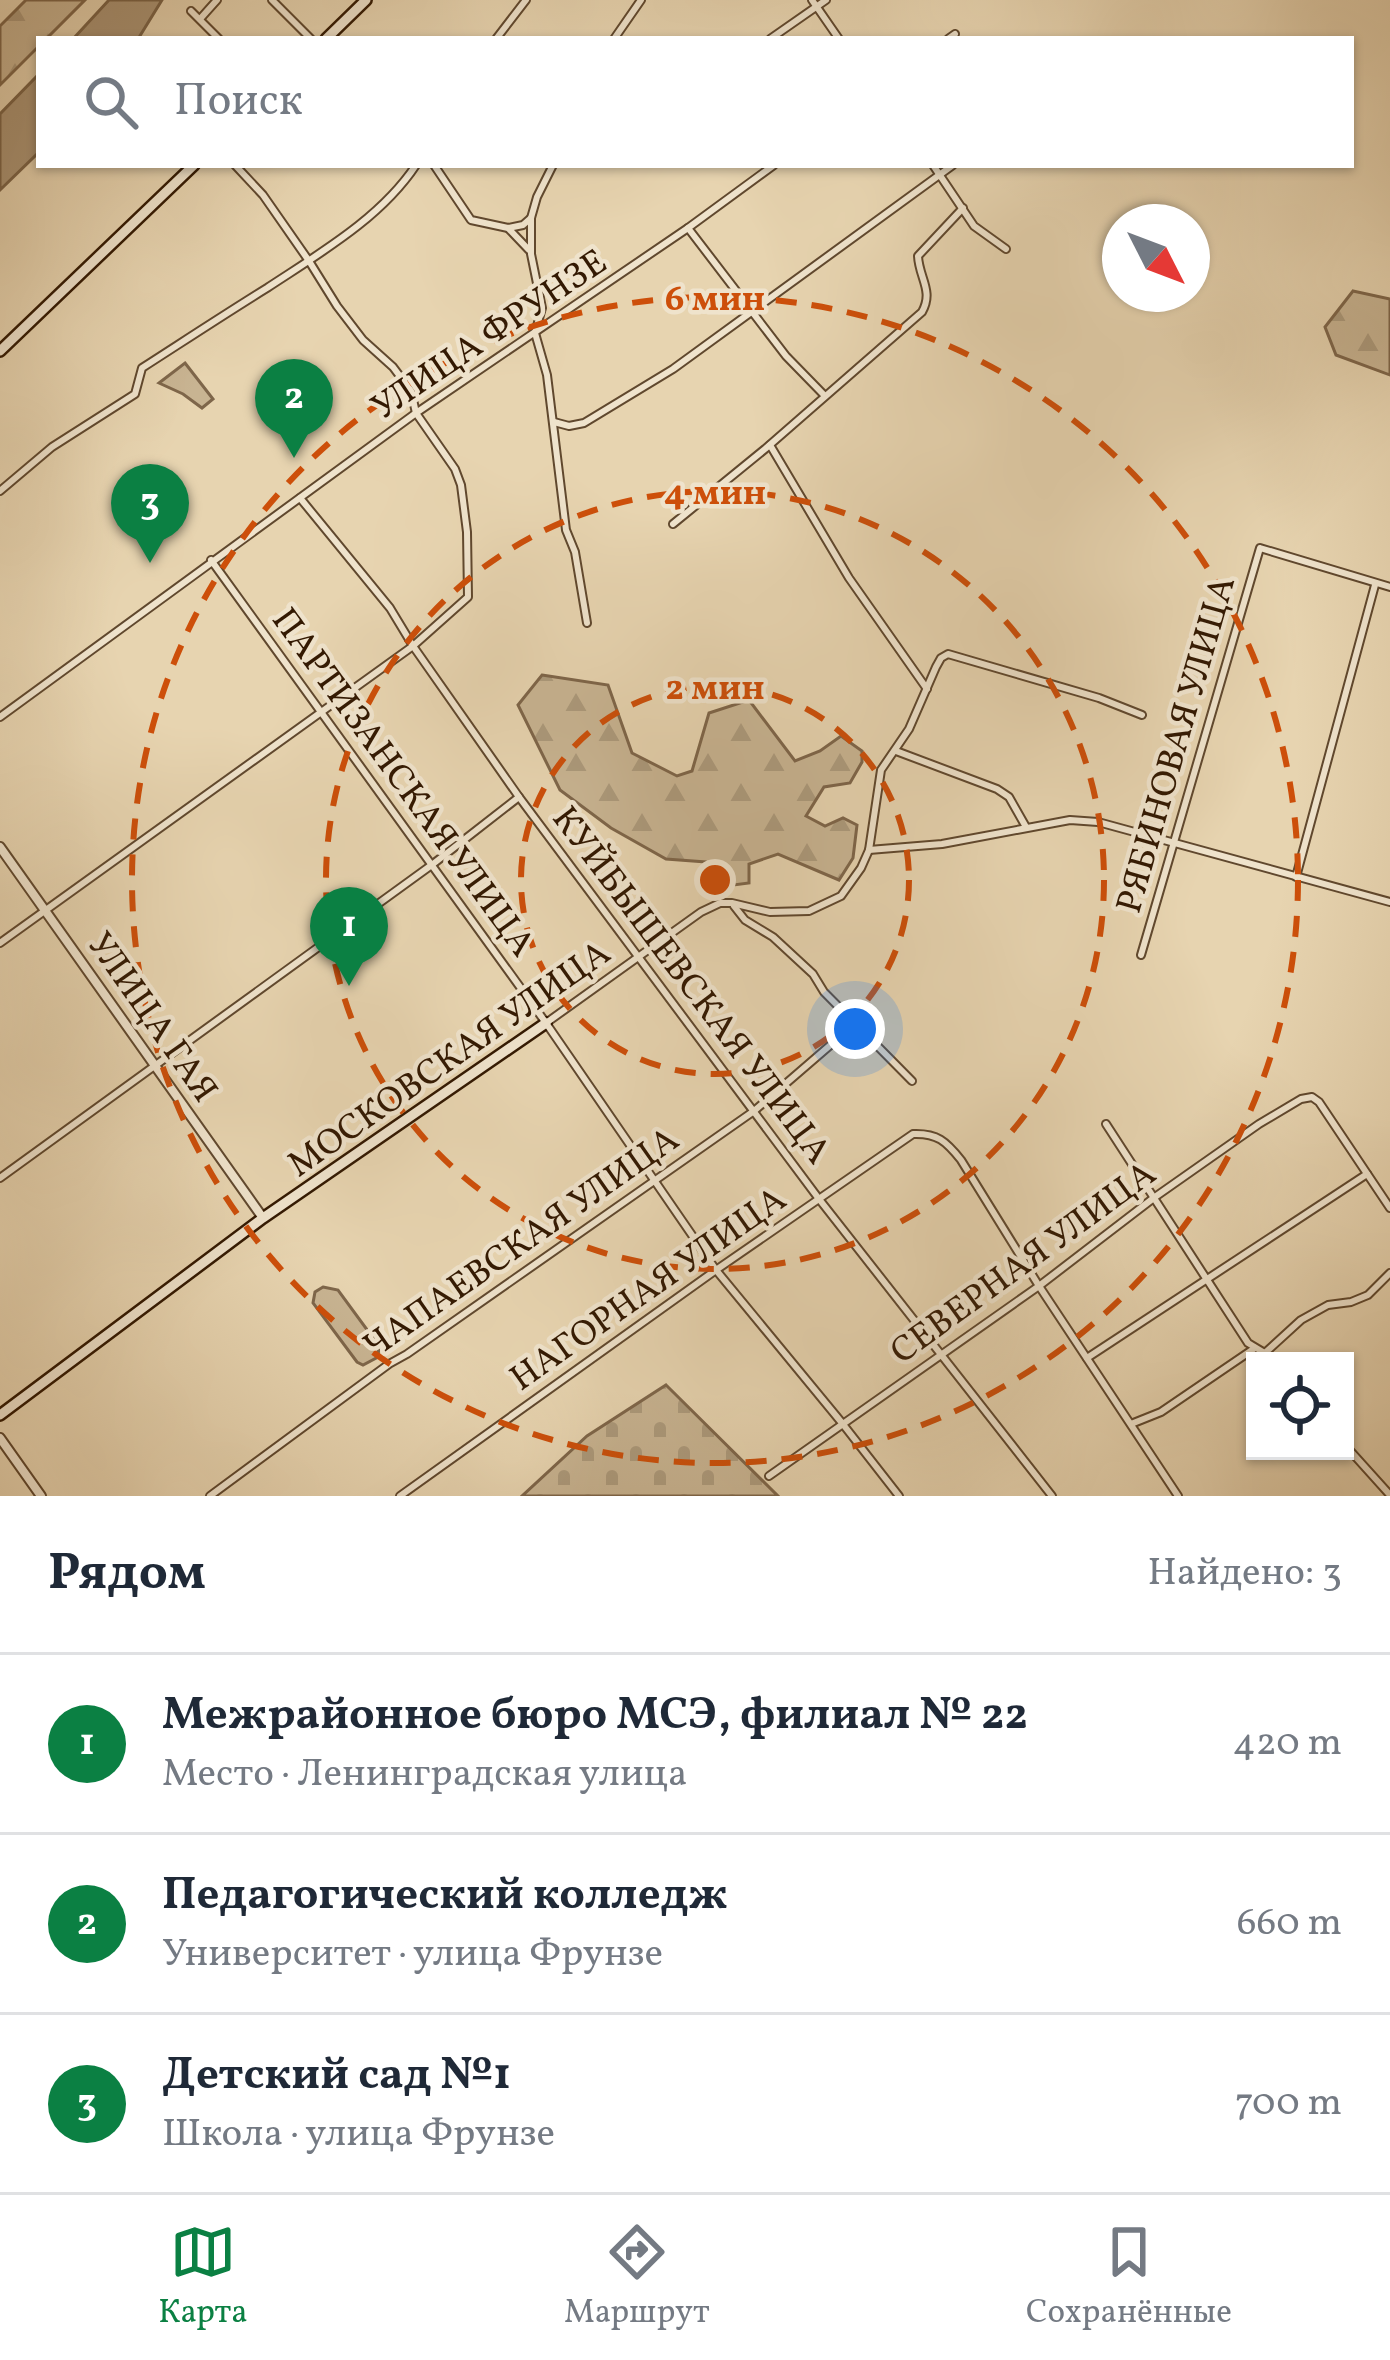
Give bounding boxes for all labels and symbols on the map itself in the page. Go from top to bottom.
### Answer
north arrow [1102,204,1210,312]
street label: УЛИЦА ФРУНЗЕ [363,239,618,434]
text: 6 мин [665,276,765,326]
pin: 2 [255,359,333,458]
pin: 3 [111,464,189,563]
text: 4 мин [664,470,766,520]
street label: РЯБИНОВАЯ УЛИЦА [1106,571,1250,919]
street label: ПАРТИЗАНСКАЯ УЛИЦА [258,599,546,968]
text: 2 мин [665,665,765,715]
street label: КУЙБЫШЕВСКАЯ УЛИЦА [539,797,841,1176]
centre of rings [694,859,736,901]
pin: 1 [310,887,388,986]
street label: УЛИЦА ГАЯ [73,923,228,1114]
street label: МОСКОВСКАЯ УЛИЦА [279,930,622,1191]
your location [825,999,885,1059]
street label: ЧАПАЕВСКАЯ УЛИЦА [354,1116,690,1372]
street label: СЕВЕРНАЯ УЛИЦА [881,1151,1167,1378]
street label: НАГОРНАЯ УЛИЦА [501,1176,798,1405]

